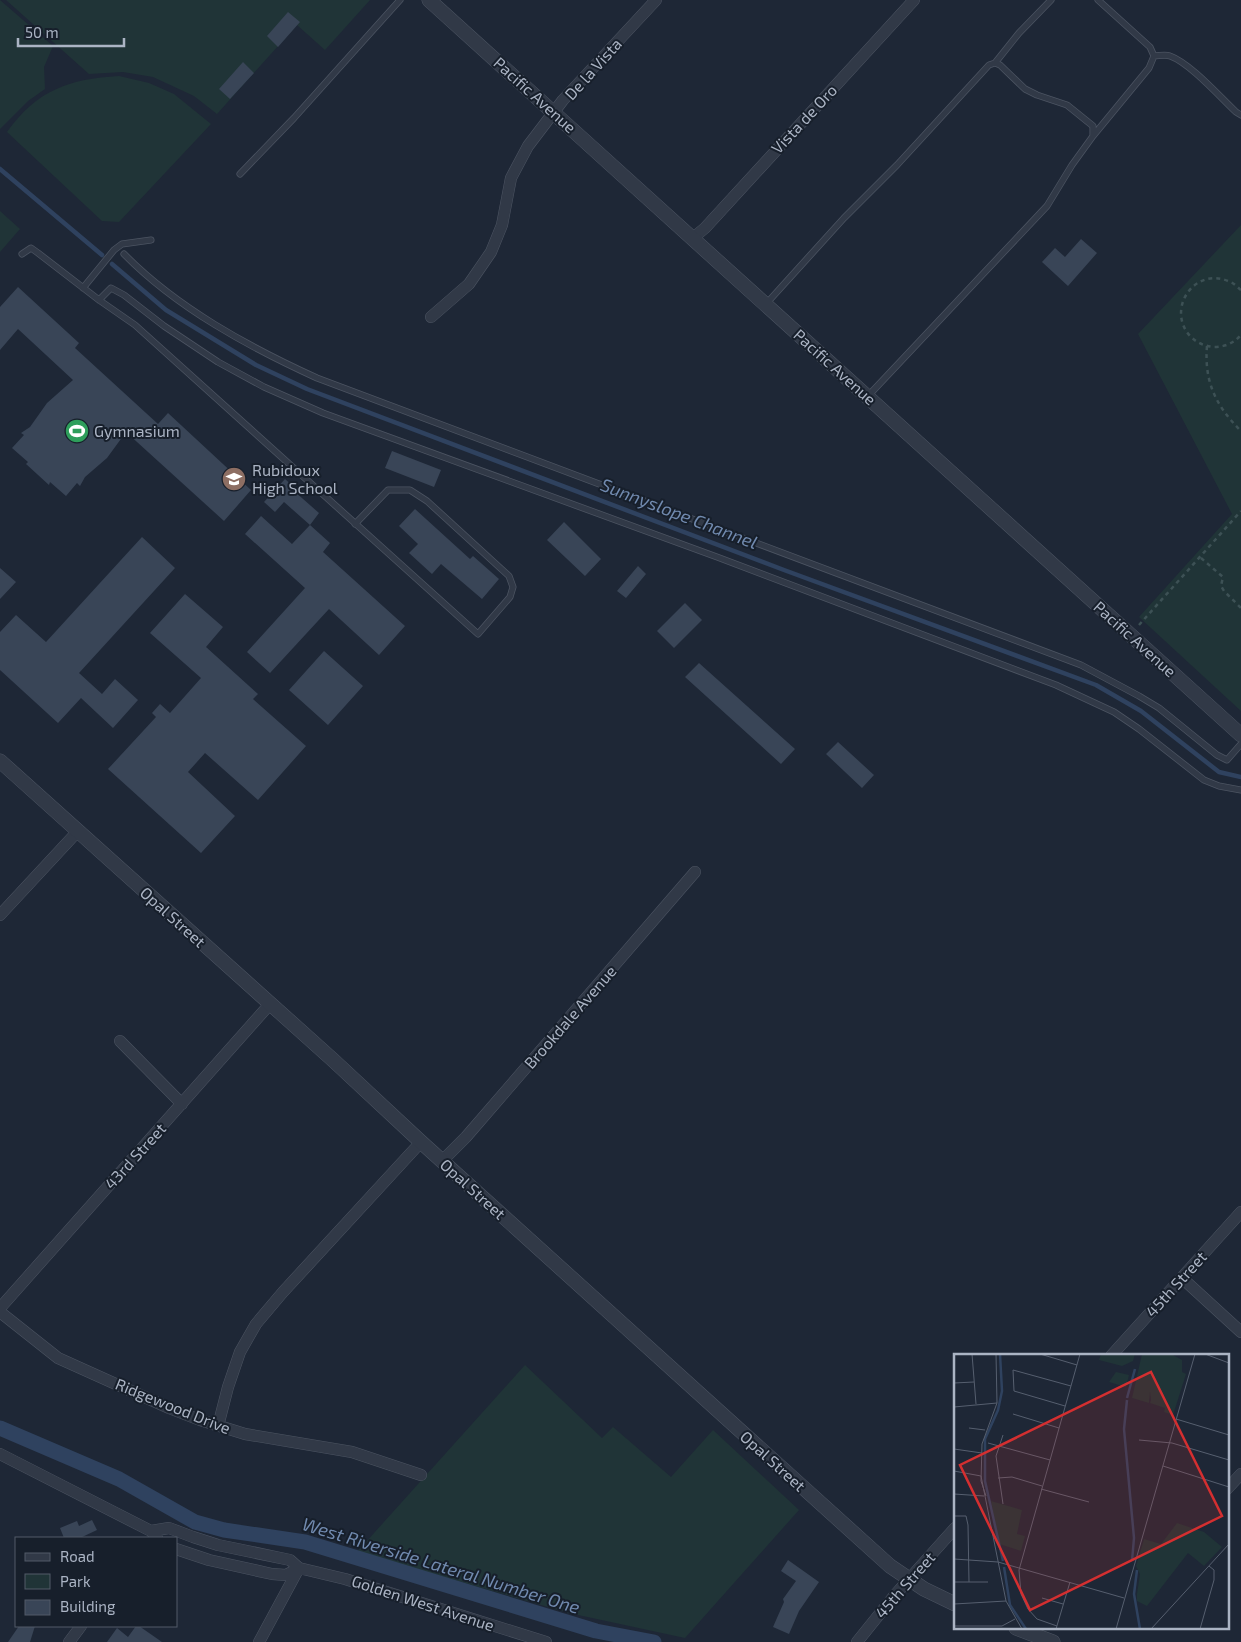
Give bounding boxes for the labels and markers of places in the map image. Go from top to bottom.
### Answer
sports icon: Gymnasium [64,418,90,444]
place label: Gymnasium [94,421,180,440]
place label: Rubidoux High School [252,460,338,497]
school or university icon: Rubidoux High School [221,466,247,492]

